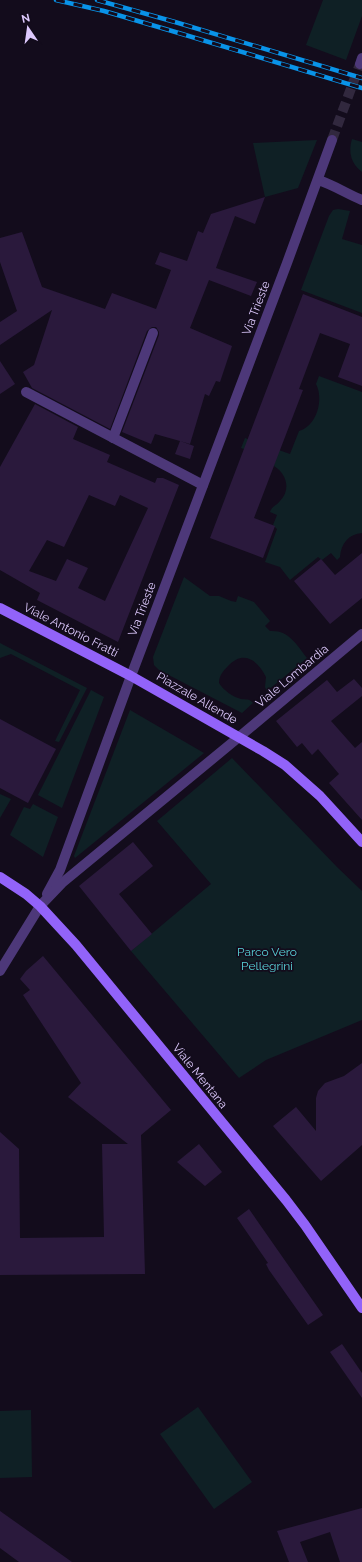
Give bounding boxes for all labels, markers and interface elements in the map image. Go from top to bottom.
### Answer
north arrow [8,8,48,48]
text: N [20,11,31,26]
street label: Via Trieste [239,279,273,337]
street label: Via Trieste [125,580,159,638]
street label: Viale Antonio Fratti [21,600,121,660]
street label: Viale Lombardia [253,642,331,710]
street label: Piazzale Allende [154,669,240,727]
park label: Parco Vero Pellegrini [237,945,297,973]
street label: Viale Mentana [170,1041,230,1111]

